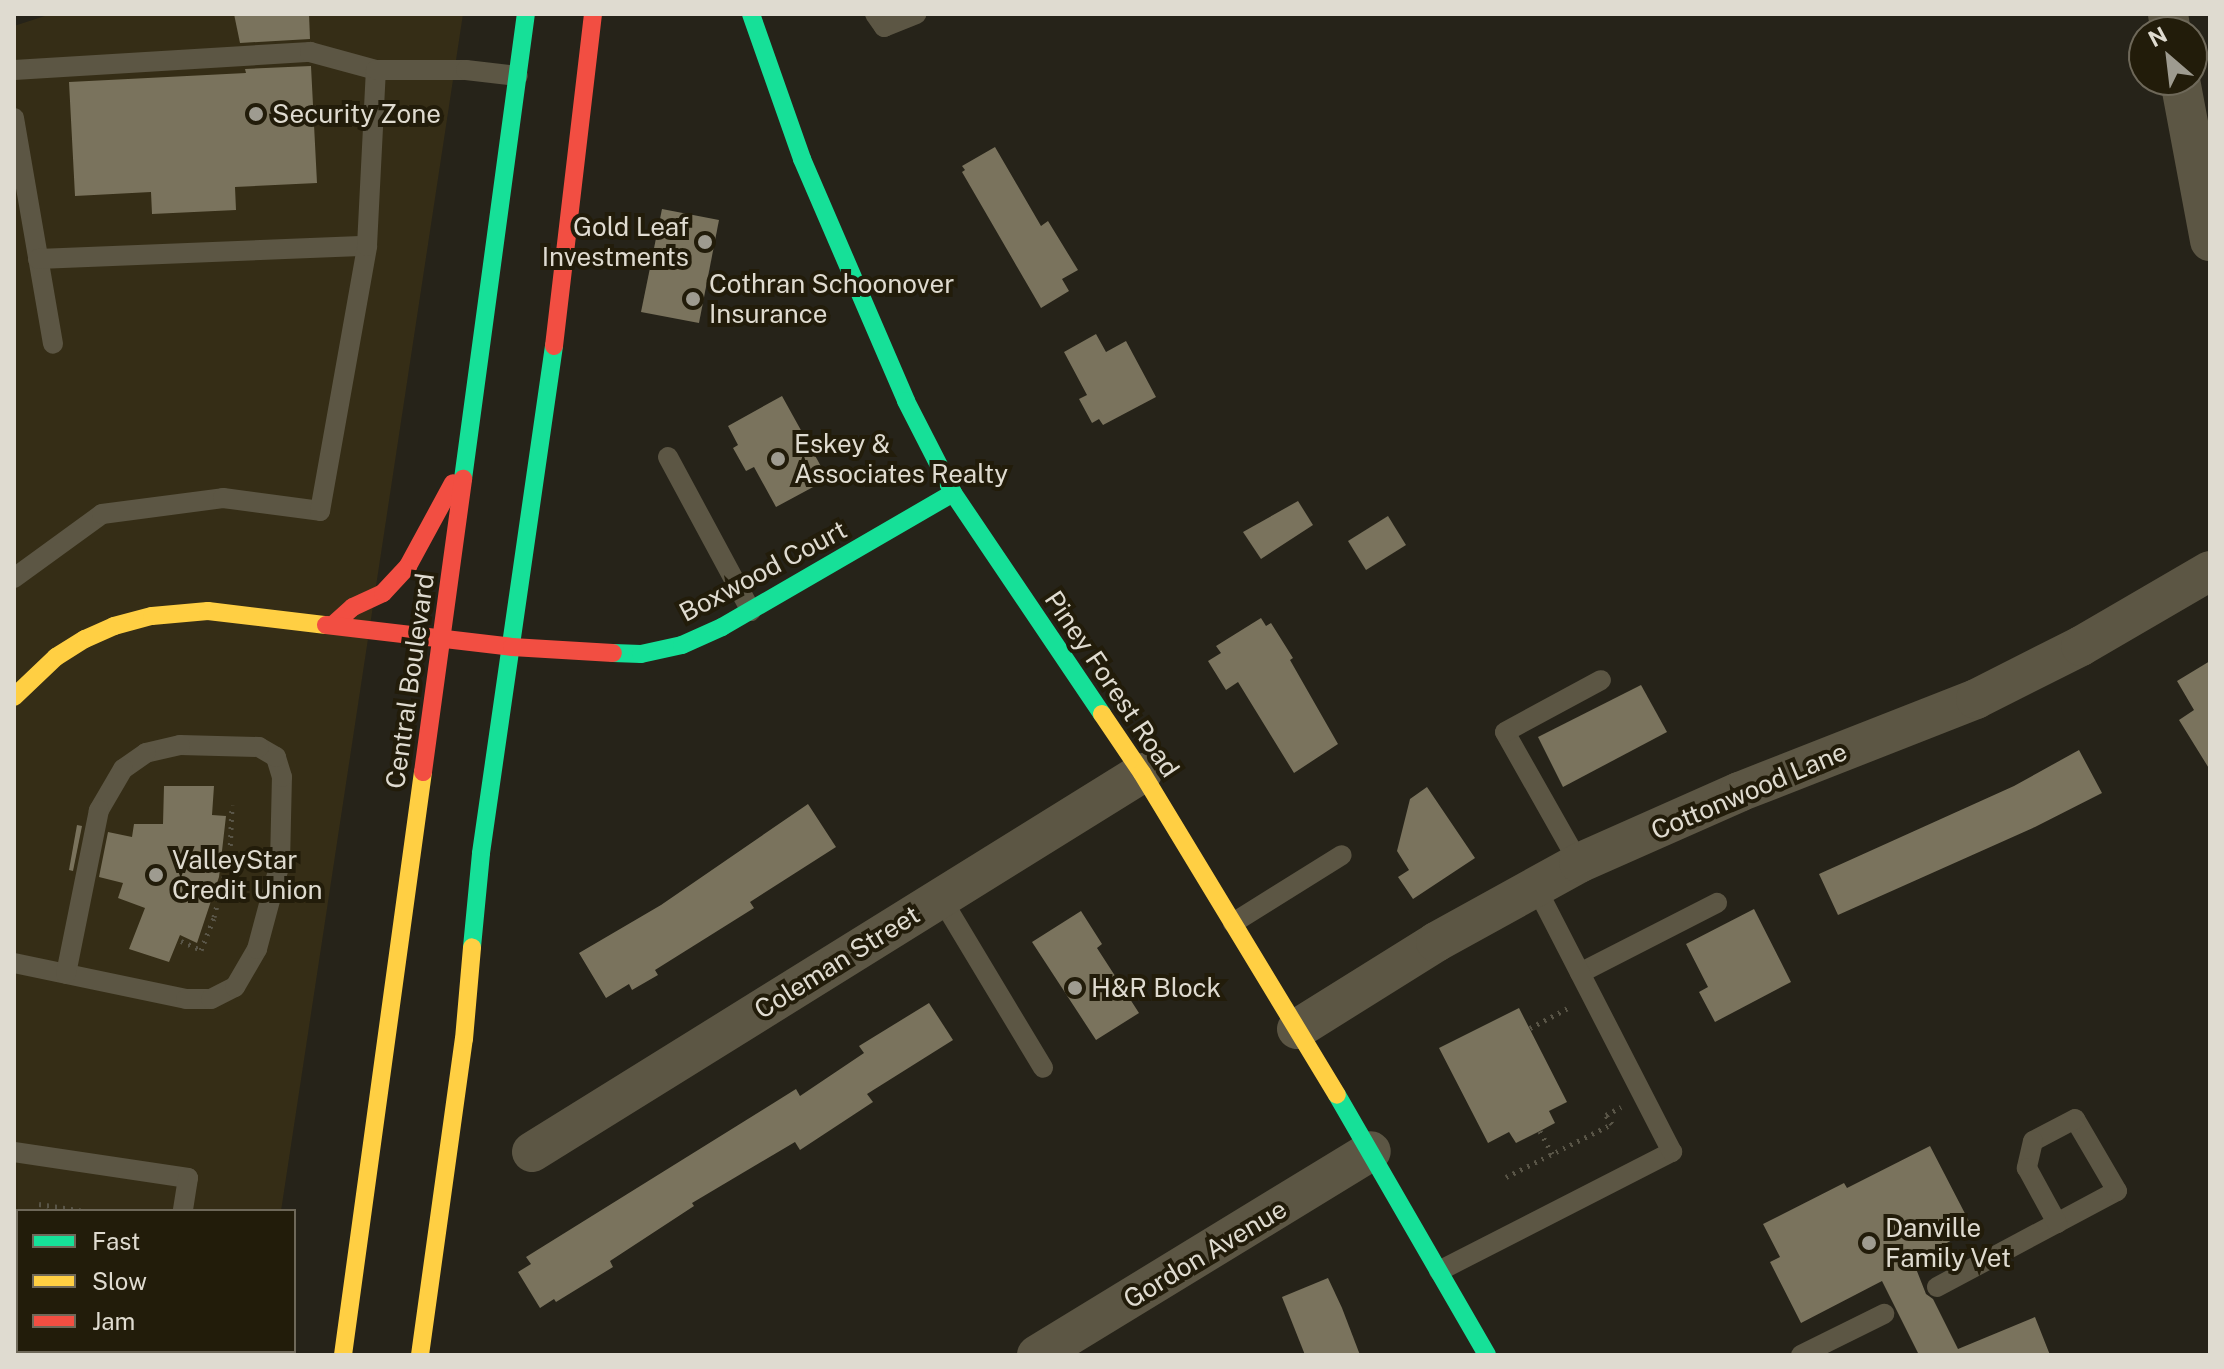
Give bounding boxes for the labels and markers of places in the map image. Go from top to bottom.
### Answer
place label: Security Zone [272,98,441,130]
marker: Security Zone [247,105,265,123]
place label: Gold Leaf Investments [542,211,689,272]
marker: Gold Leaf Investments [696,233,714,251]
place label: Cothran Schoonover Insurance [709,268,954,330]
marker: Cothran Schoonover Insurance [684,290,702,308]
place label: Eskey & Associates Realty [794,428,1008,490]
marker: Eskey & Associates Realty [769,450,787,468]
place label: ValleyStar Credit Union [172,844,322,906]
marker: ValleyStar Credit Union [147,866,165,884]
place label: H&R Block [1091,972,1221,1004]
marker: H&R Block [1066,979,1084,997]
place label: Danville Family Vet [1885,1212,2012,1274]
marker: Danville Family Vet [1860,1234,1878,1252]

